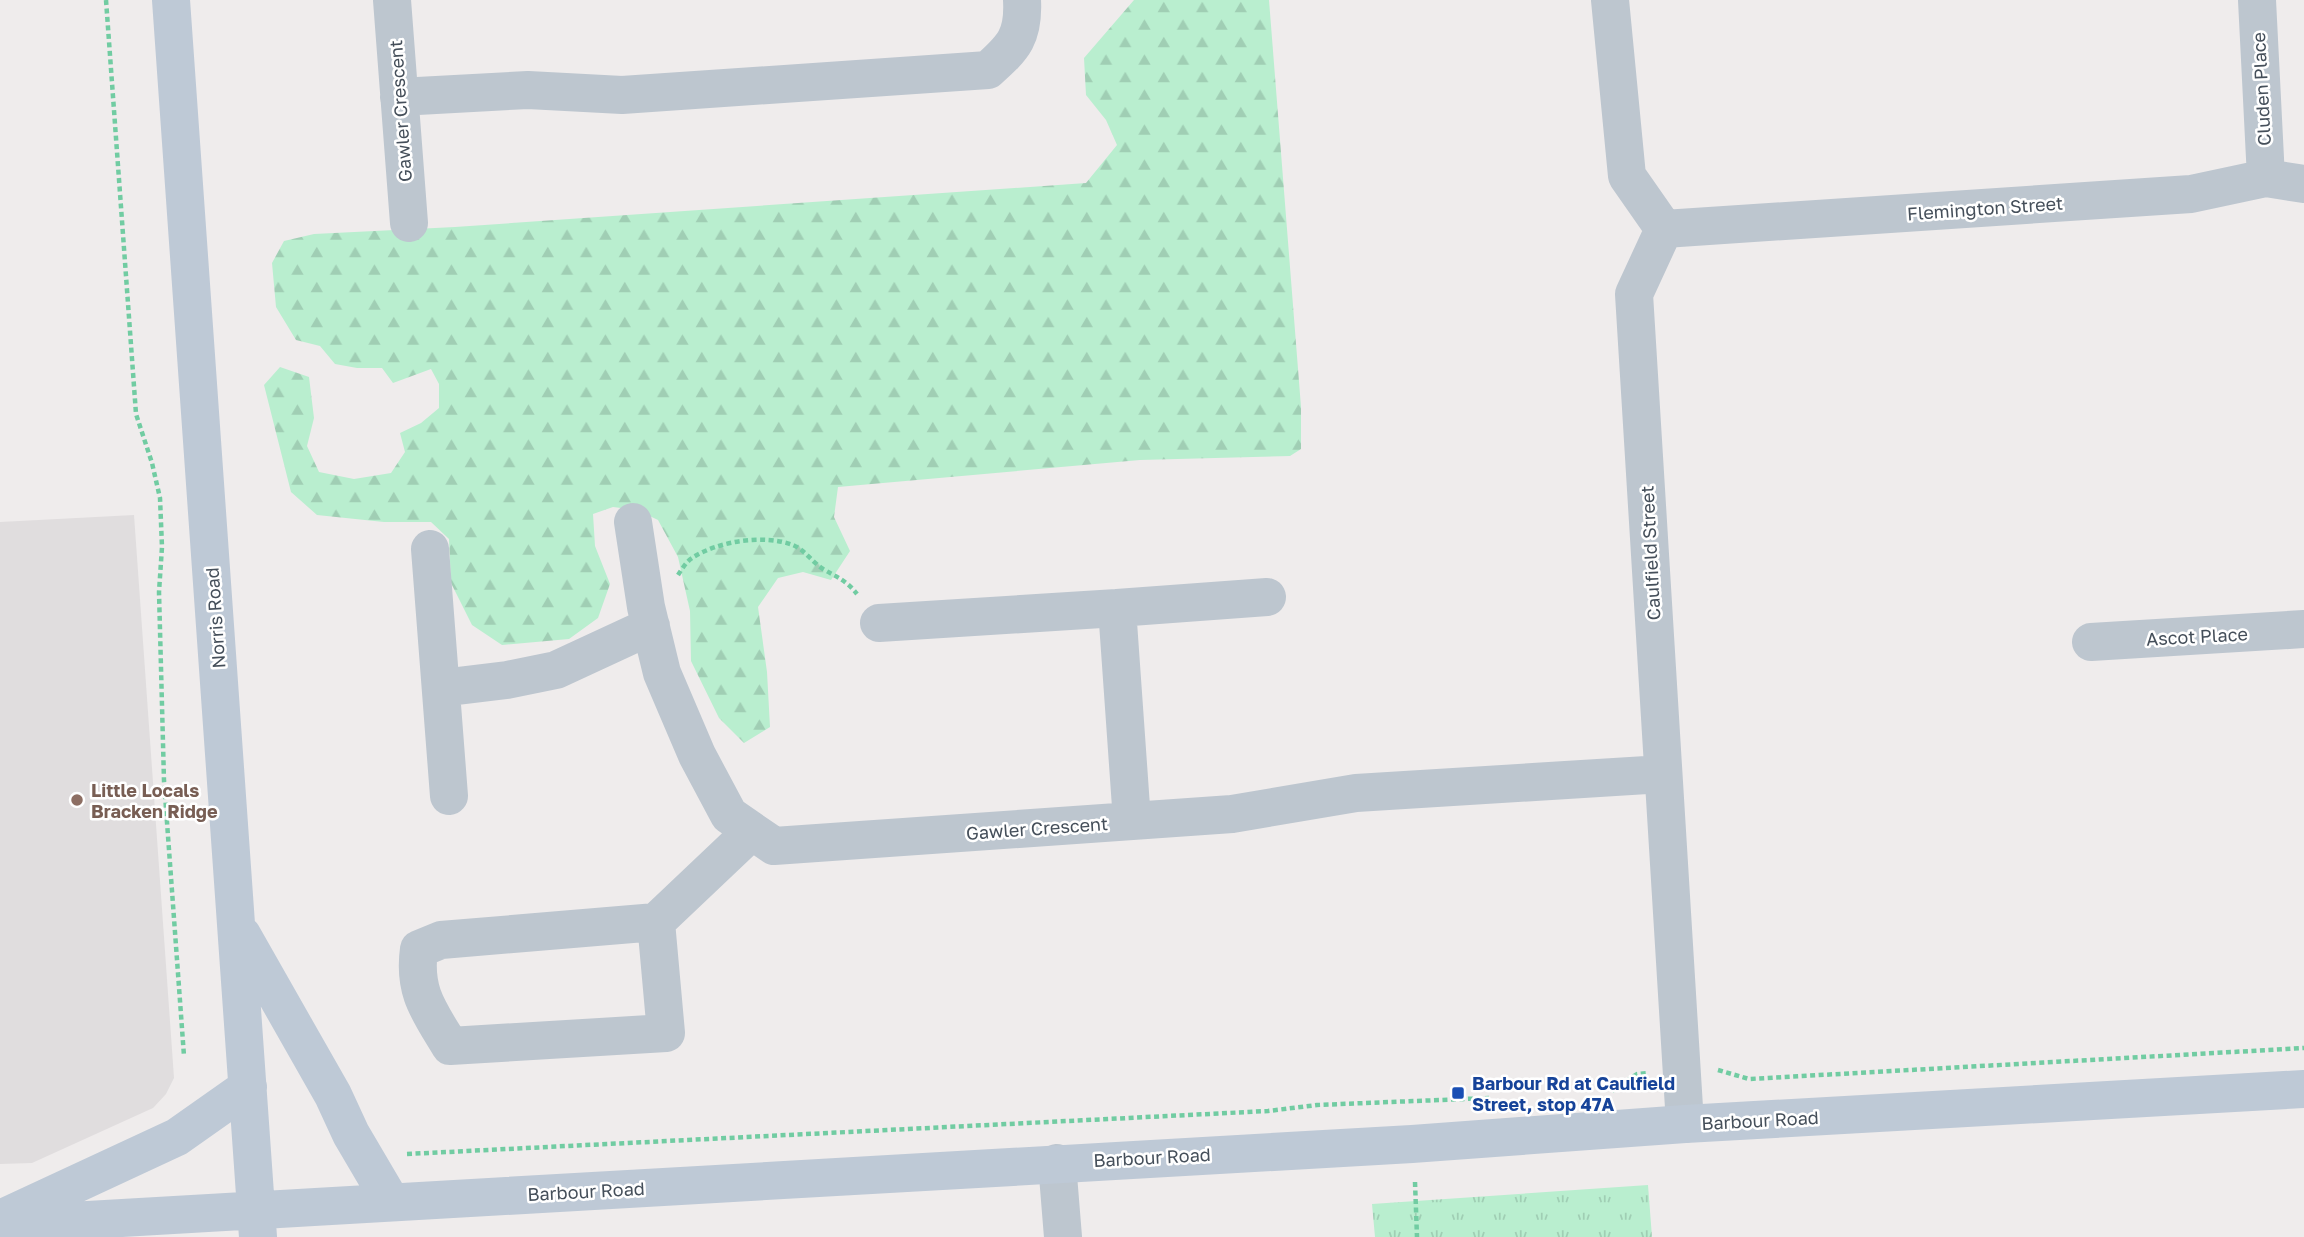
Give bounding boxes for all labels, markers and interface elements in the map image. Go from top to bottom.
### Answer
street label: Cluden Place [2247,32,2275,146]
street label: Gawler Crescent [384,39,416,183]
street label: Flemington Street [1906,192,2064,224]
street label: Caulfield Street [1635,485,1665,621]
street label: Norris Road [200,567,230,669]
street label: Ascot Place [2146,622,2248,650]
place label: Little Locals Bracken Ridge [91,779,218,822]
marker: Little Locals Bracken Ridge [69,792,85,808]
street label: Gawler Crescent [965,812,1109,844]
place label: Barbour Rd at Caulfield Street, stop 47A [1472,1072,1675,1115]
marker: Barbour Rd at Caulfield Street, stop 47A [1450,1085,1466,1101]
street label: Barbour Road [1701,1106,1819,1134]
street label: Barbour Road [1093,1143,1211,1171]
street label: Barbour Road [527,1177,645,1205]

